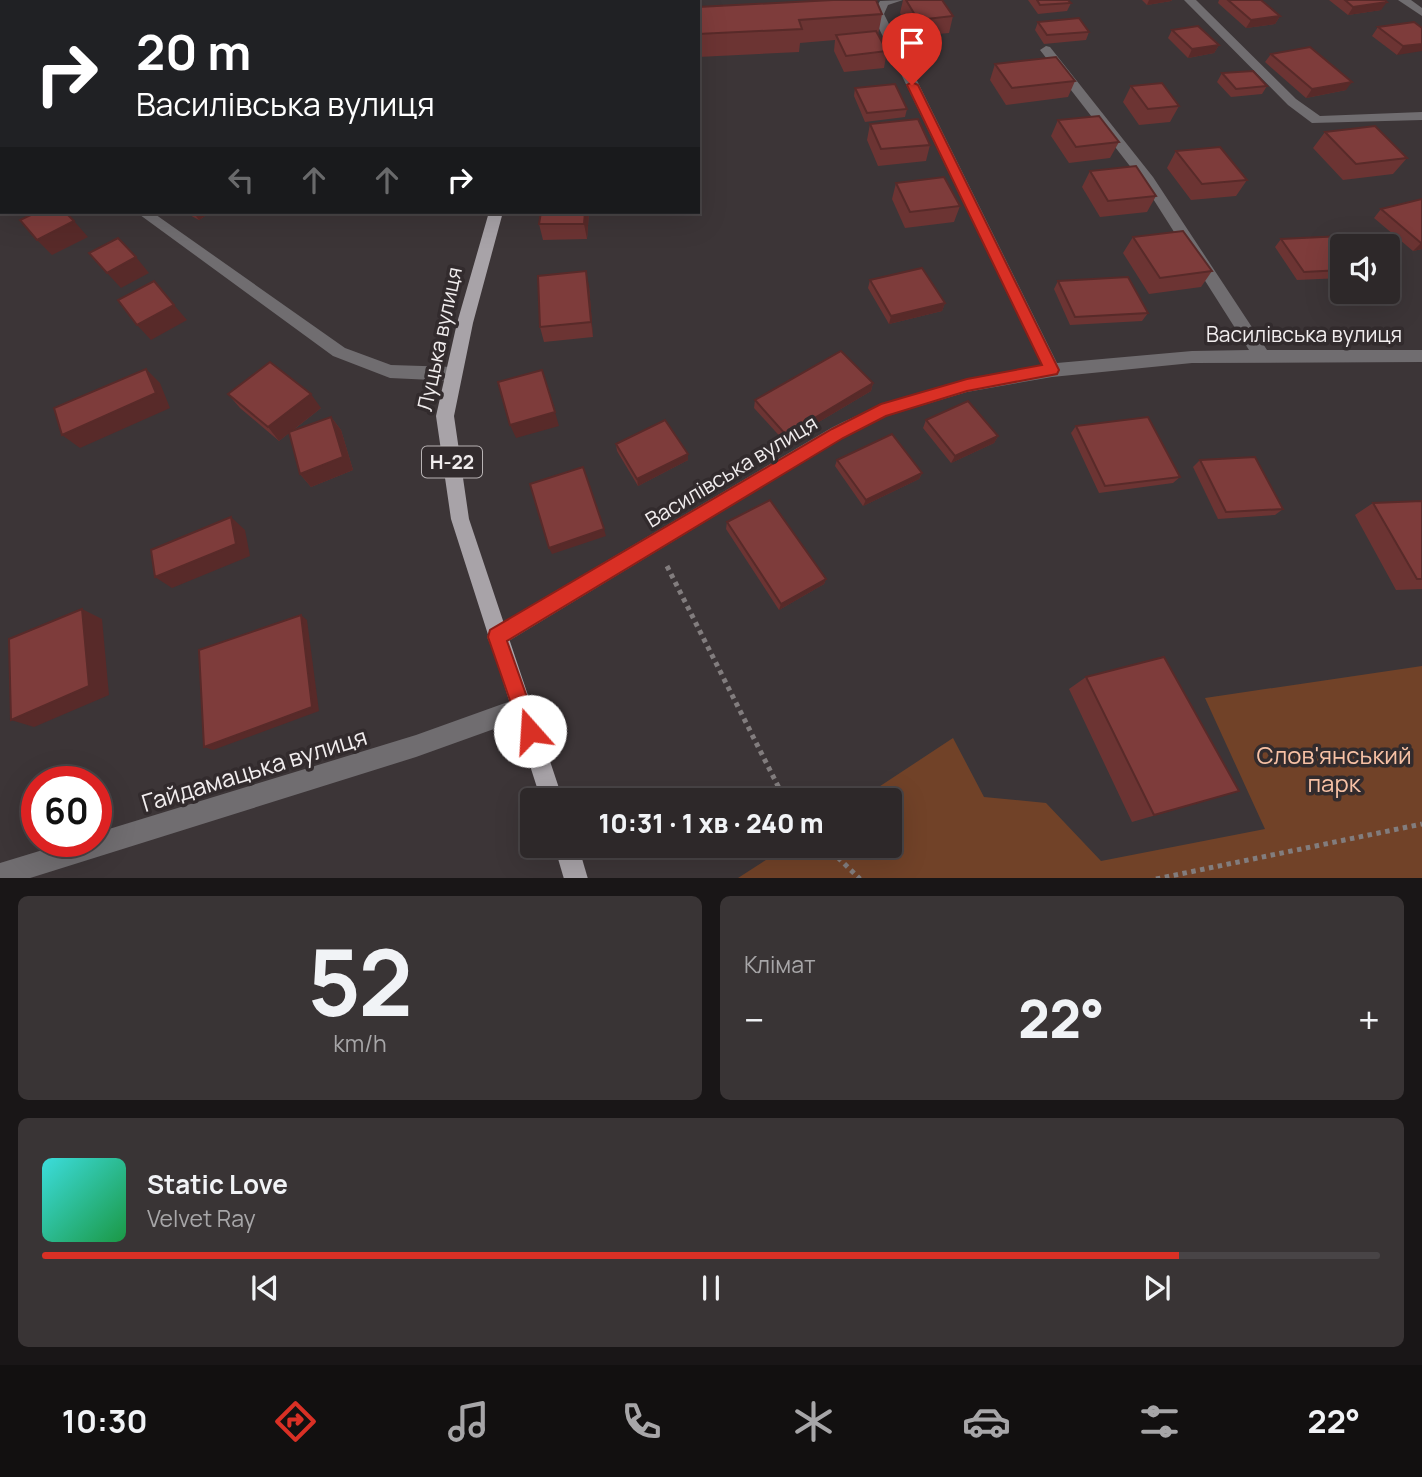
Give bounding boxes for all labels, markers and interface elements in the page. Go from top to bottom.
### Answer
pin [882,13,942,85]
text: 20 m [136,18,251,85]
icon: arrive [893,24,931,62]
icon: right [21,28,112,119]
text: Василівська вулиця [136,82,435,126]
icon: left [222,161,260,199]
icon: ahead [295,161,333,199]
icon: ahead [368,161,406,199]
icon: right [441,161,479,199]
map controls [1330,234,1400,304]
button: sound [1330,234,1400,304]
street label: Луцька вулиця [410,264,468,414]
street label: Василівська вулиця [1206,320,1402,348]
street label: Василівська вулиця [640,409,822,533]
road number: Н-22 [422,446,482,477]
position arrow [493,694,567,768]
street label: Гайдамацька вулиця [137,719,371,819]
park label: Слов'янський парк [1256,738,1412,799]
speed limit sign: 60 [21,766,112,857]
text: 10:31 · 1 хв · 240 m [598,805,824,841]
text: 52 [307,919,413,1043]
text: Клімат [744,948,816,980]
text: 22° [1018,983,1104,1054]
text: − [744,993,765,1045]
text: + [1358,993,1380,1045]
text: km/h [333,1027,387,1059]
text: Static Love [147,1166,288,1202]
text: Velvet Ray [147,1202,256,1234]
icon: previous [246,1269,284,1307]
icon: pause [692,1269,730,1307]
icon: next [1138,1269,1176,1307]
icon: directions [271,1397,320,1446]
icon: music [444,1397,493,1446]
icon: phone [617,1397,666,1446]
icon: climate [789,1397,838,1446]
icon: car [962,1397,1011,1446]
icon: filters [1135,1397,1184,1446]
text: 10:30 [62,1399,148,1443]
text: 22° [1308,1399,1360,1443]

